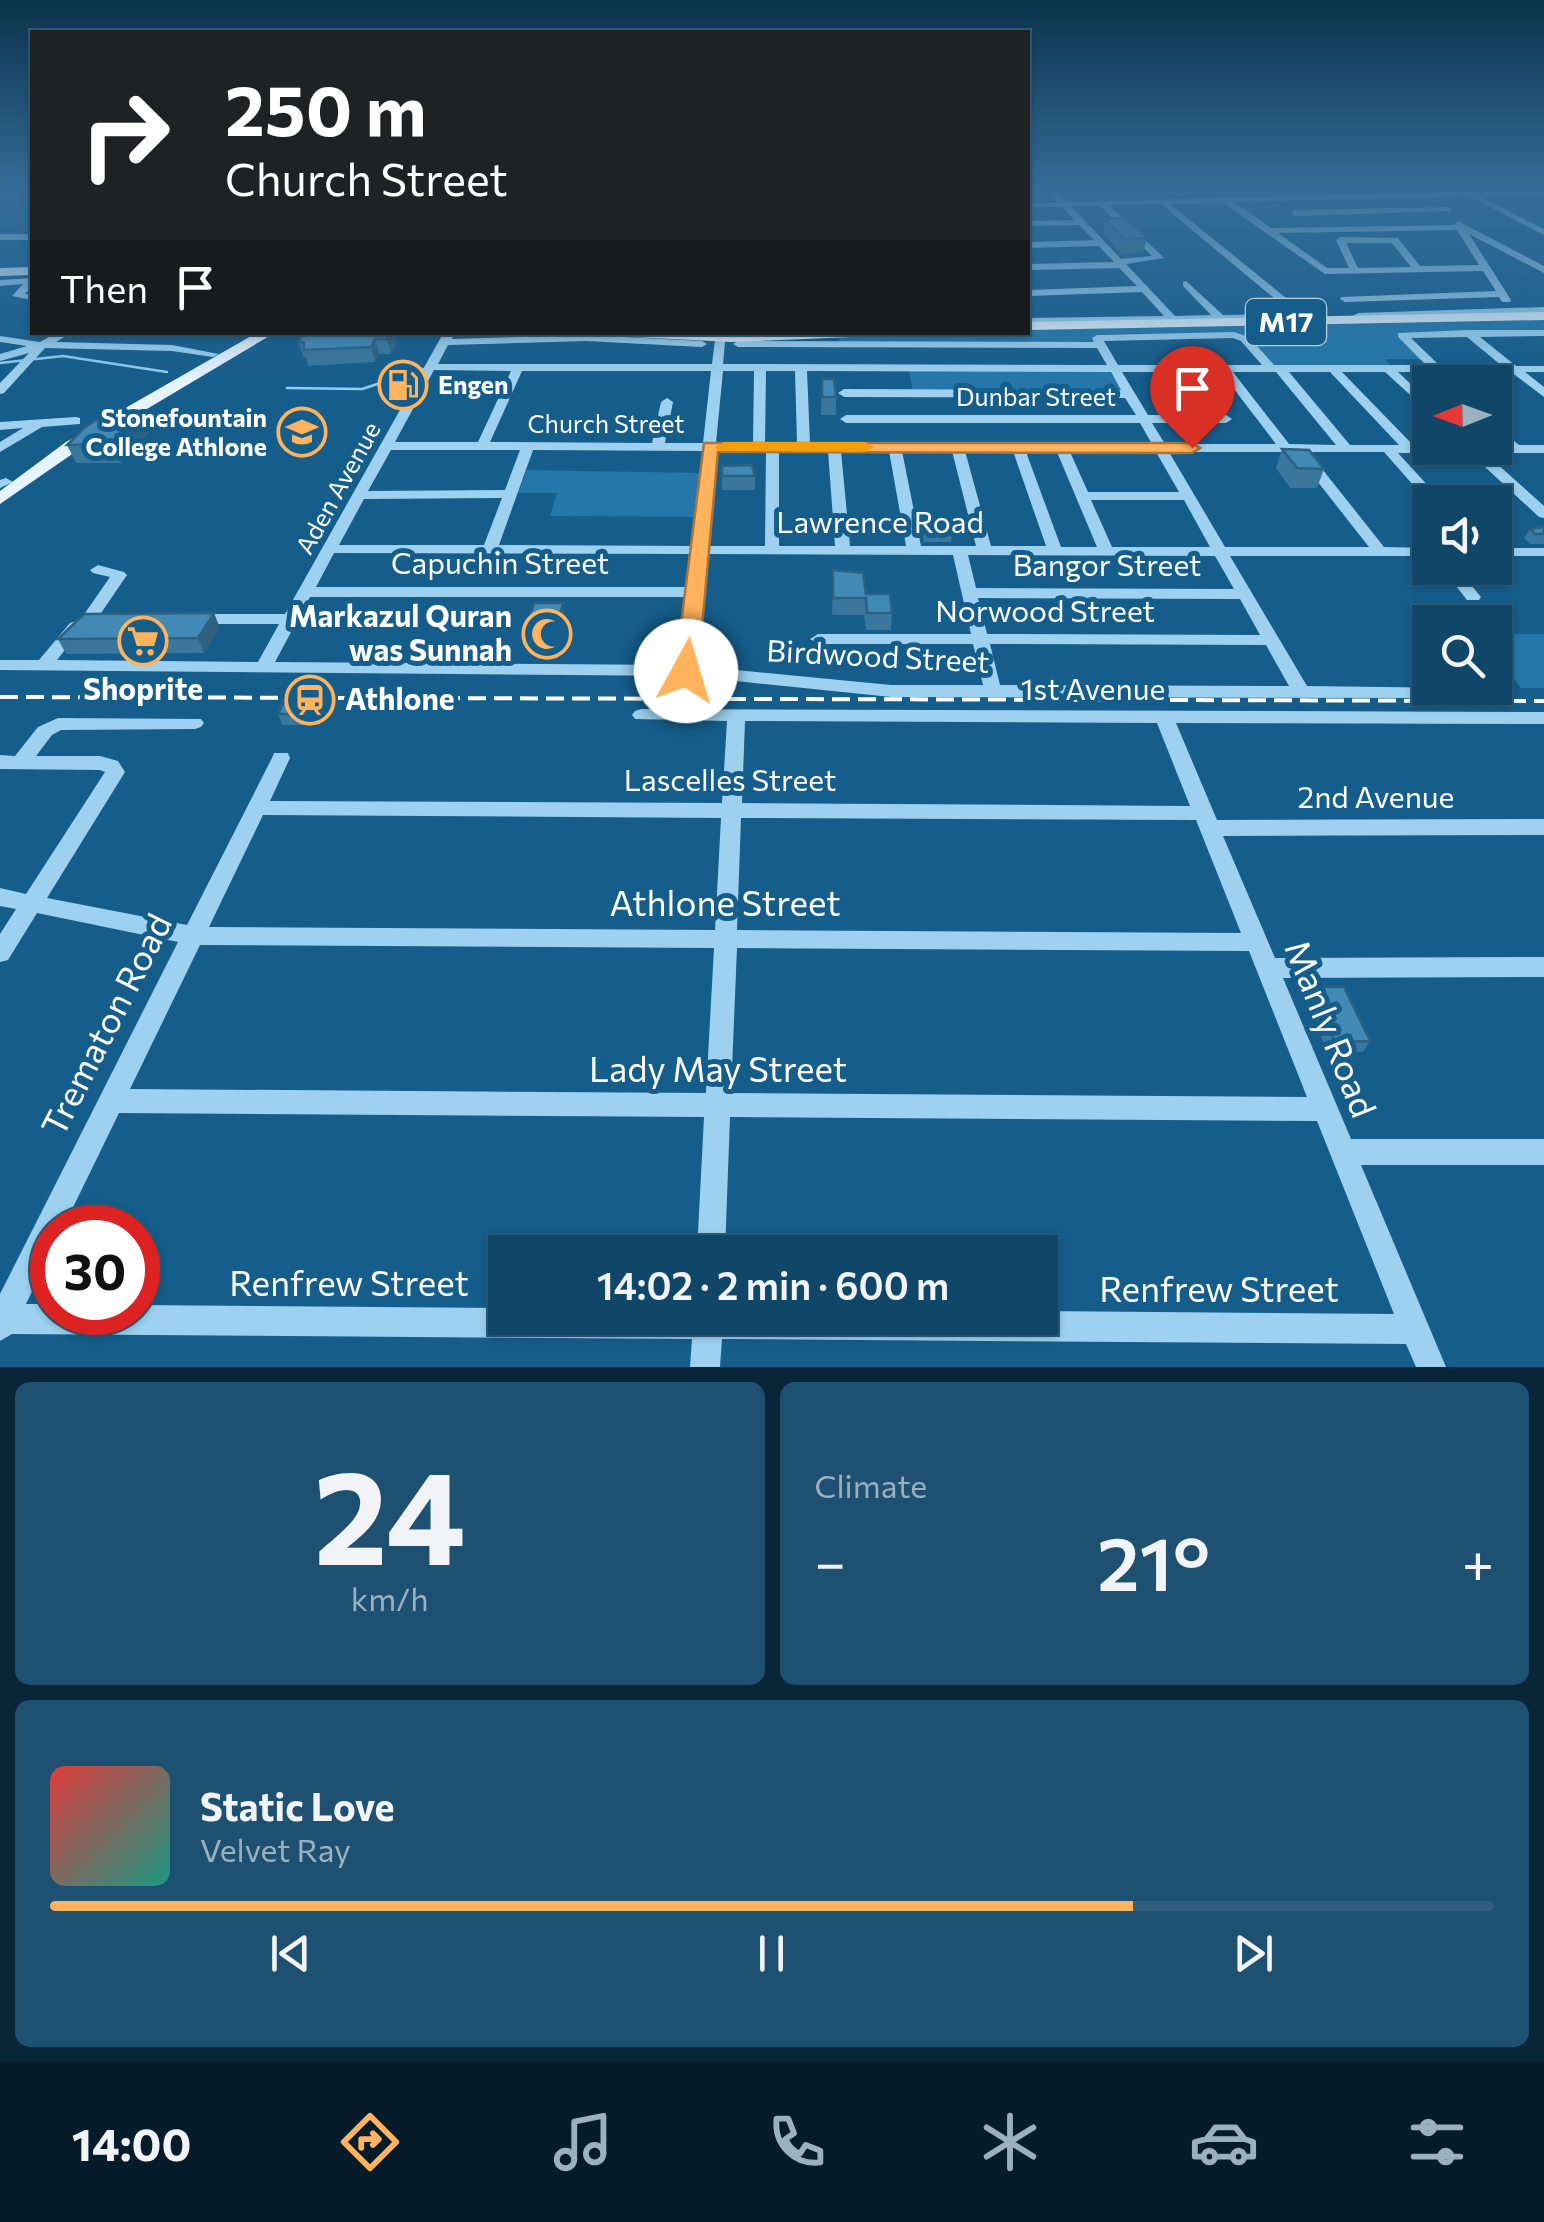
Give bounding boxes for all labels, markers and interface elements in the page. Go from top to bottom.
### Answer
text: 250 m [225,65,427,150]
icon: right [60,70,190,200]
text: Church Street [225,150,508,205]
icon: arrive [168,260,223,315]
text: Then [60,264,148,311]
road number: M17 [1246,299,1326,345]
pin [1150,346,1235,449]
fuel station icon: Engen [377,359,429,411]
icon: arrive [1165,361,1220,416]
north arrow [1412,365,1512,465]
map controls [1412,365,1512,705]
place label: Engen [438,369,509,399]
street label: Dunbar Street [956,381,1116,411]
place label: Stonefountain College Athlone [85,402,267,461]
school or university icon: Stonefountain College Athlone [276,406,328,458]
street label: Church Street [527,408,685,438]
street label: Aden Avenue [288,416,386,559]
button: sound [1412,485,1512,585]
street label: Lawrence Road [776,502,984,539]
street label: Capuchin Street [391,543,609,580]
street label: Bangor Street [1013,545,1201,582]
street label: Norwood Street [935,591,1155,628]
place label: Markazul Quran was Sunnah [289,596,512,667]
button: search [1412,605,1512,705]
mosque icon: Markazul Quran was Sunnah [521,608,573,660]
supermarket icon: Shoprite [117,615,169,667]
position arrow [634,619,738,723]
street label: Birdwood Street [766,630,990,679]
place label: Shoprite [83,669,203,706]
street label: 1st Avenue [1021,669,1165,706]
station icon: Athlone [284,674,336,726]
place label: Athlone [345,679,455,716]
street label: Lascelles Street [624,760,836,797]
street label: 2nd Avenue [1298,777,1454,814]
street label: Athlone Street [609,880,841,923]
street label: Trematon Road [30,906,179,1142]
street label: Manly Road [1277,933,1387,1123]
street label: Lady May Street [589,1046,847,1089]
speed limit sign: 30 [30,1205,160,1335]
street label: Renfrew Street [229,1260,469,1303]
text: 14:02 · 2 min · 600 m [597,1261,949,1308]
street label: Renfrew Street [1099,1266,1339,1309]
text: 24 [314,1433,466,1592]
text: Climate [815,1465,927,1505]
text: 21° [1097,1515,1210,1606]
text: − [815,1527,846,1594]
text: + [1462,1527,1494,1594]
text: km/h [351,1578,429,1618]
text: Static Love [200,1782,395,1829]
text: Velvet Ray [200,1829,351,1869]
icon: previous [263,1926,318,1981]
icon: pause [744,1926,799,1981]
icon: next [1226,1926,1281,1981]
icon: directions [335,2107,405,2177]
icon: music [548,2107,618,2177]
icon: phone [762,2107,832,2177]
icon: climate [975,2107,1045,2177]
icon: car [1189,2107,1259,2177]
icon: filters [1402,2107,1472,2177]
text: 14:00 [72,2115,191,2170]

